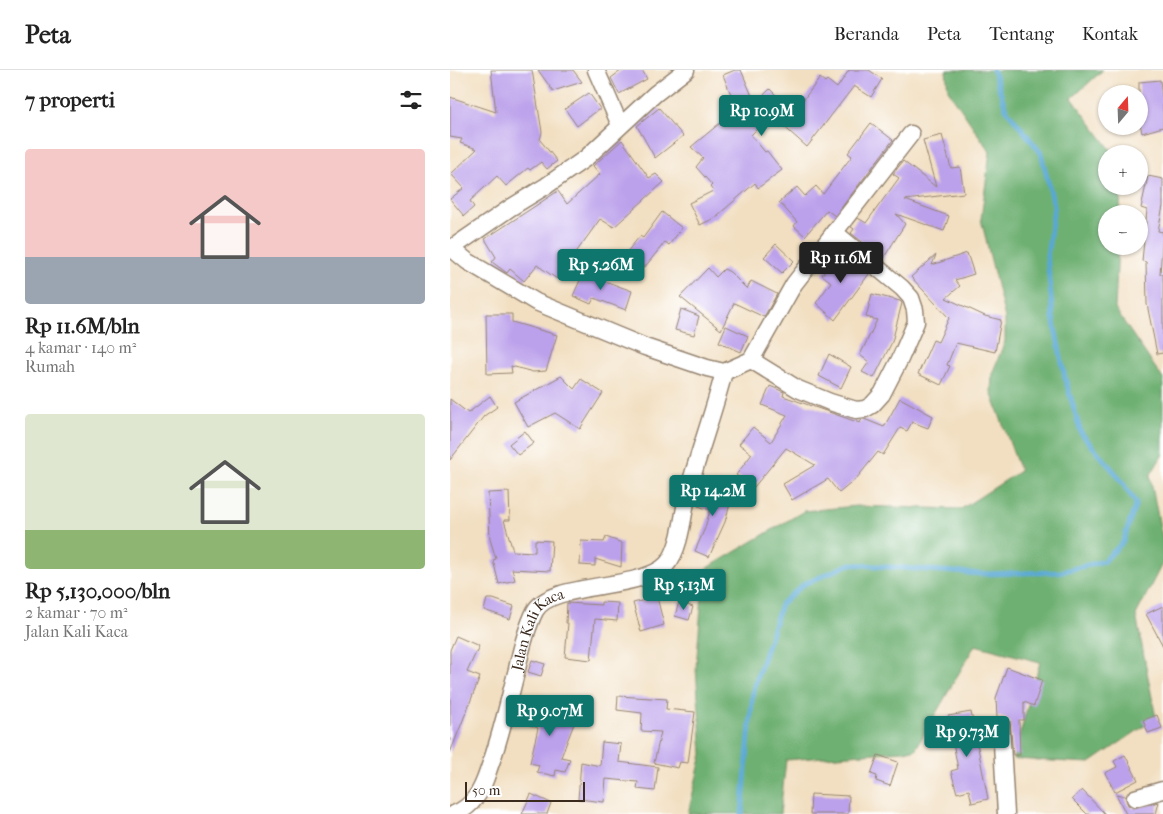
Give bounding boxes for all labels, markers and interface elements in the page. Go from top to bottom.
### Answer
text: Peta [25,21,70,49]
text: Beranda [834,24,899,45]
text: Peta [927,24,961,45]
text: Tentang [989,24,1054,45]
text: Kontak [1082,24,1138,45]
north arrow [1098,85,1148,135]
map controls [1098,85,1148,255]
icon: filters [397,86,425,114]
text: 7 properti [25,88,115,112]
pin: Rp 10.9M [710,94,814,137]
text: Rp 10.9M [730,101,794,120]
button: + [1098,145,1148,195]
icon: home [180,182,270,272]
button: − [1098,205,1148,255]
pin: Rp 11.6M [789,242,893,284]
pin: Rp 5.26M [549,248,653,291]
text: Rp 11.6M [810,248,872,267]
text: Rp 5.26M [568,255,634,274]
text: Rp 11.6M/bln [25,314,140,338]
text: 4 kamar · 140 m² [25,338,136,357]
text: Rumah [25,357,75,376]
icon: home [180,447,270,537]
pin: Rp 14.2M [661,474,765,517]
text: Rp 14.2M [680,481,746,500]
pin: Rp 5.13M [632,568,736,611]
text: Rp 5.13M [654,575,714,594]
text: Rp 5,130,000/bln [25,579,170,603]
street label: Jalan Kali Kaca [508,584,567,673]
text: 2 kamar · 70 m² [25,603,128,622]
text: Jalan Kali Kaca [25,622,128,641]
pin: Rp 9.07M [498,694,602,737]
text: Rp 9.07M [517,701,583,720]
pin: Rp 9.73M [915,716,1019,758]
text: Rp 9.73M [935,722,999,741]
scale bar [465,779,585,802]
text: 50 m [472,782,500,799]

